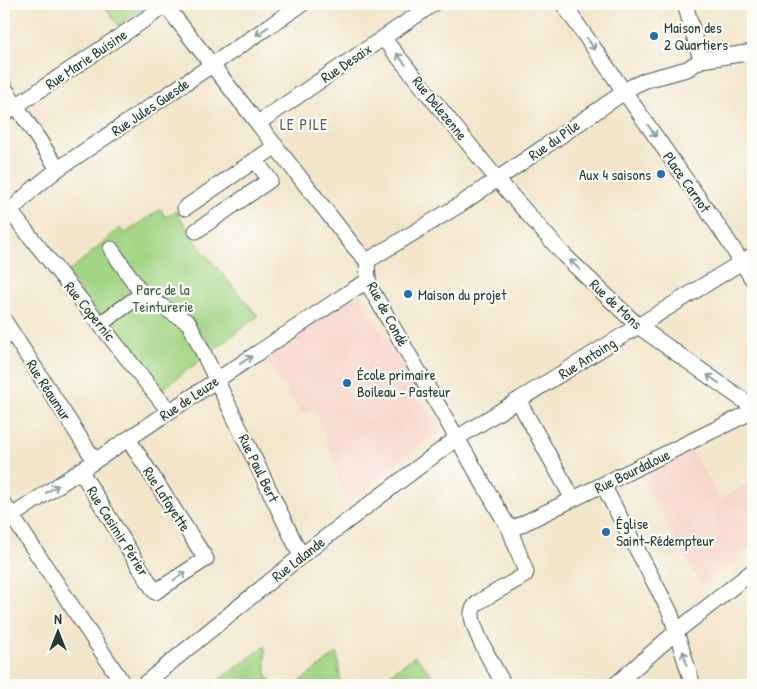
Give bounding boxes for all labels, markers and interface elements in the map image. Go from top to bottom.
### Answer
place label: Maison des 2 Quartiers [664,17,728,55]
street label: Rue Marie Buisine [41,24,131,94]
one-way arrow [255,26,269,36]
marker: Maison des 2 Quartiers [648,30,660,42]
one-way arrow [586,37,596,51]
street label: Rue Desaix [316,38,376,88]
one-way arrow [395,53,406,66]
street label: Rue Delezenne [408,71,472,145]
street label: Rue Jules Guesde [107,73,193,141]
district label: LE PILE [280,113,328,135]
street label: Rue du Pile [524,115,584,165]
one-way arrow [647,124,657,138]
street label: Place Carnot [658,147,716,217]
place label: Aux 4 saisons [579,164,651,185]
marker: Aux 4 saisons [655,168,667,180]
one-way arrow [568,259,581,271]
street label: Rue de Mons [585,274,647,334]
street label: Rue Copernic [60,277,120,345]
street label: Rue de Condé [362,278,414,350]
park label: Parc de la Teinturerie [132,279,194,317]
place label: Maison du projet [418,284,507,305]
marker: Maison du projet [402,288,414,300]
street label: Rue Antoing [554,332,620,384]
street label: Rue Réaumur [21,355,77,425]
one-way arrow [239,355,253,366]
place label: École primaire Boileau - Pasteur [357,364,451,402]
street label: Rue de Leuze [155,370,223,426]
one-way arrow [706,374,720,384]
marker: École primaire Boileau - Pasteur [341,377,353,389]
street label: Rue Paul Bert [234,430,285,506]
street label: Rue Bourdaloue [591,444,673,498]
street label: Rue Lafayette [138,462,196,536]
street label: Rue Casimir Périer [82,482,154,580]
one-way arrow [45,484,59,494]
place label: Église Saint-Rédempteur [616,513,714,551]
marker: Église Saint-Rédempteur [600,526,612,538]
street label: Rue Lalande [267,532,329,586]
one-way arrow [173,570,187,580]
north arrow [32,606,82,656]
text: N [54,609,62,628]
one-way arrow [679,651,689,667]

